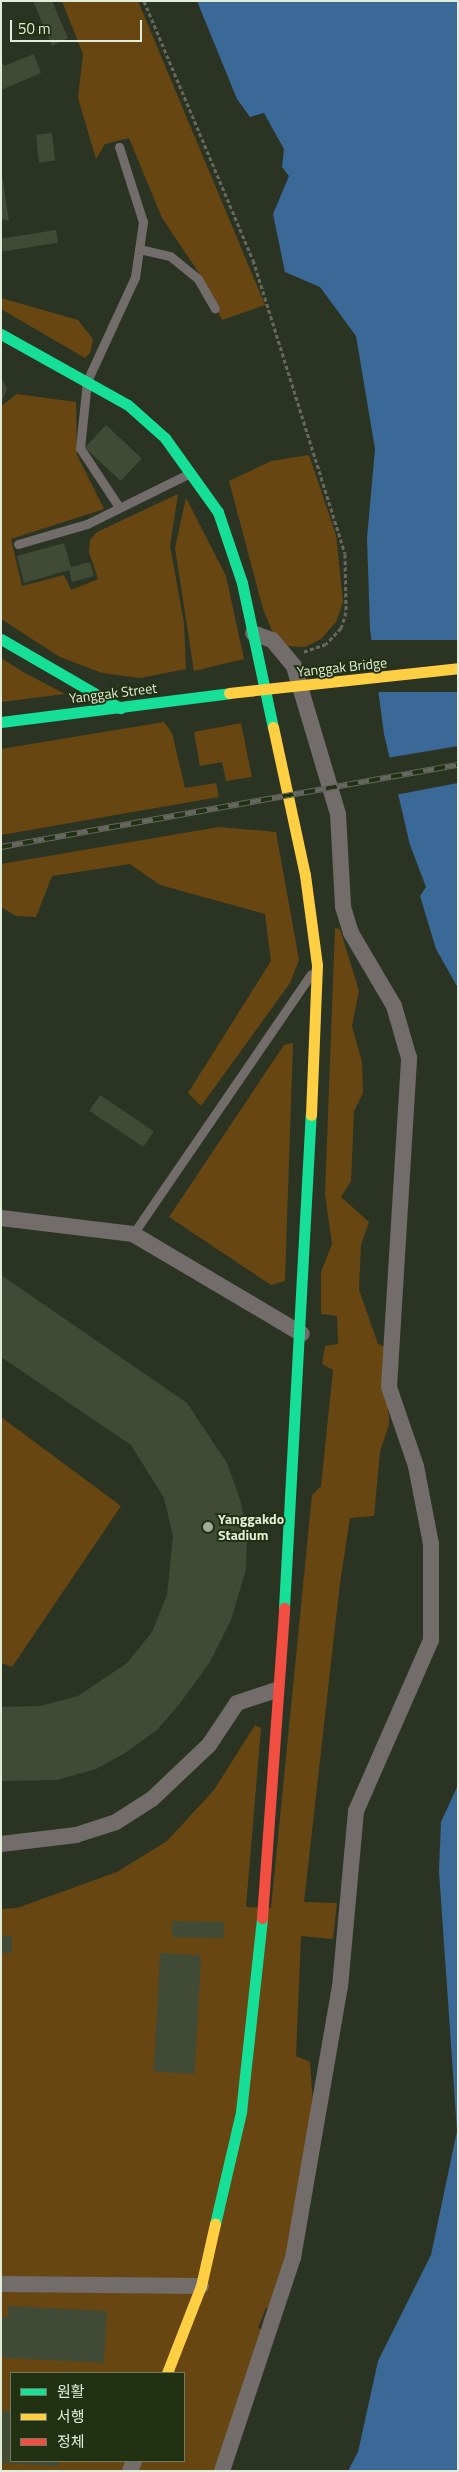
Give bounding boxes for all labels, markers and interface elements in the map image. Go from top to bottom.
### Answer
scale bar [12,10,145,42]
text: 50 m [18,17,51,40]
street label: Yanggak Bridge [296,654,388,680]
street label: Yanggak Street [68,679,158,707]
place label: Yanggakdo Stadium [218,1511,284,1544]
marker: Yanggakdo Stadium [202,1521,214,1533]
legend [10,2372,185,2462]
text: 원활 [57,2380,85,2403]
text: 서행 [57,2405,85,2428]
text: 정체 [57,2430,85,2453]

